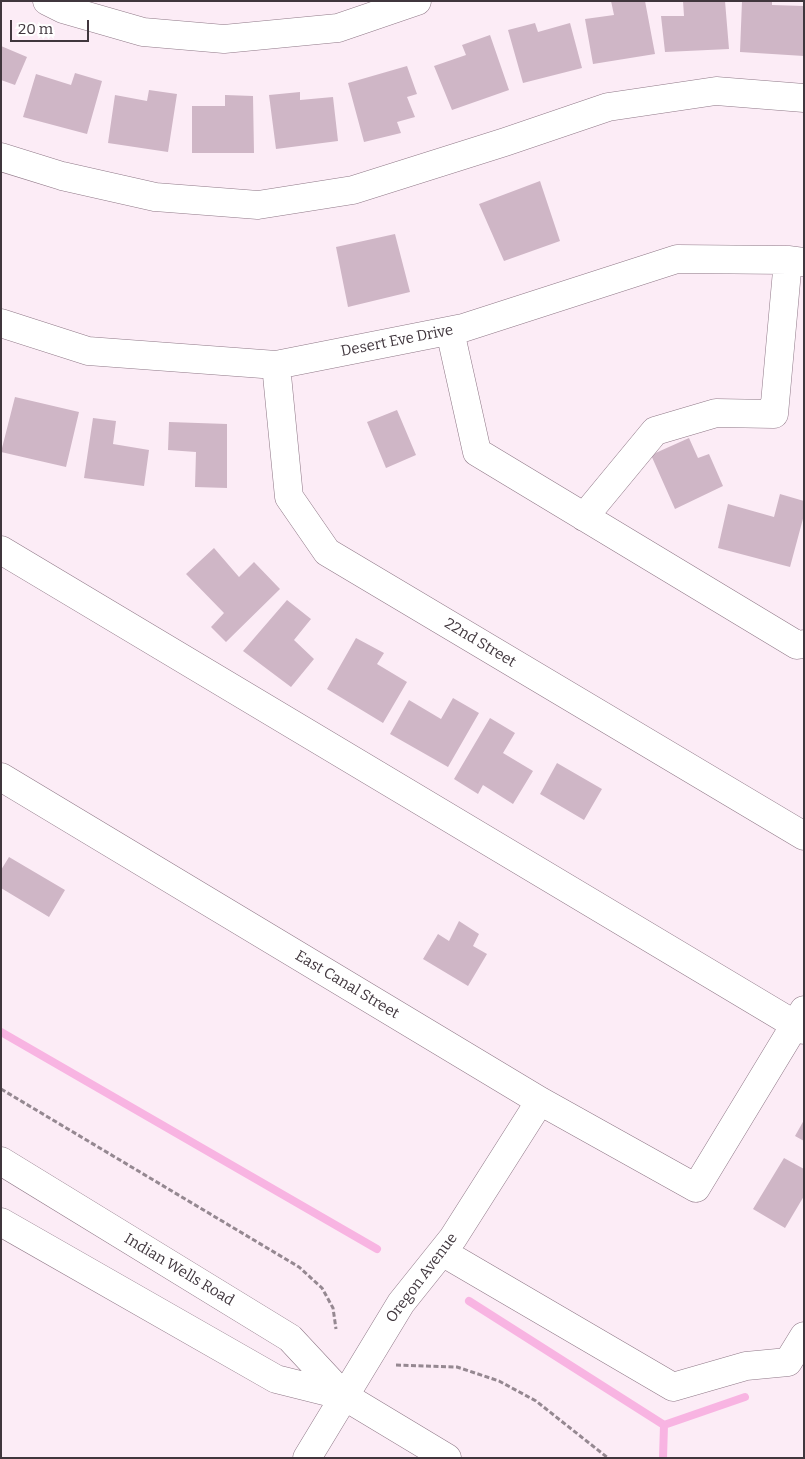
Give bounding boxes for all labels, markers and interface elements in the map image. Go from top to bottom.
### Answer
scale bar [12,10,91,42]
text: 20 m [18,20,53,38]
street label: Desert Eve Drive [339,321,455,361]
street label: 22nd Street [441,615,519,671]
street label: East Canal Street [292,947,402,1023]
street label: Indian Wells Road [121,1230,237,1310]
street label: Oregon Avenue [382,1230,462,1326]

